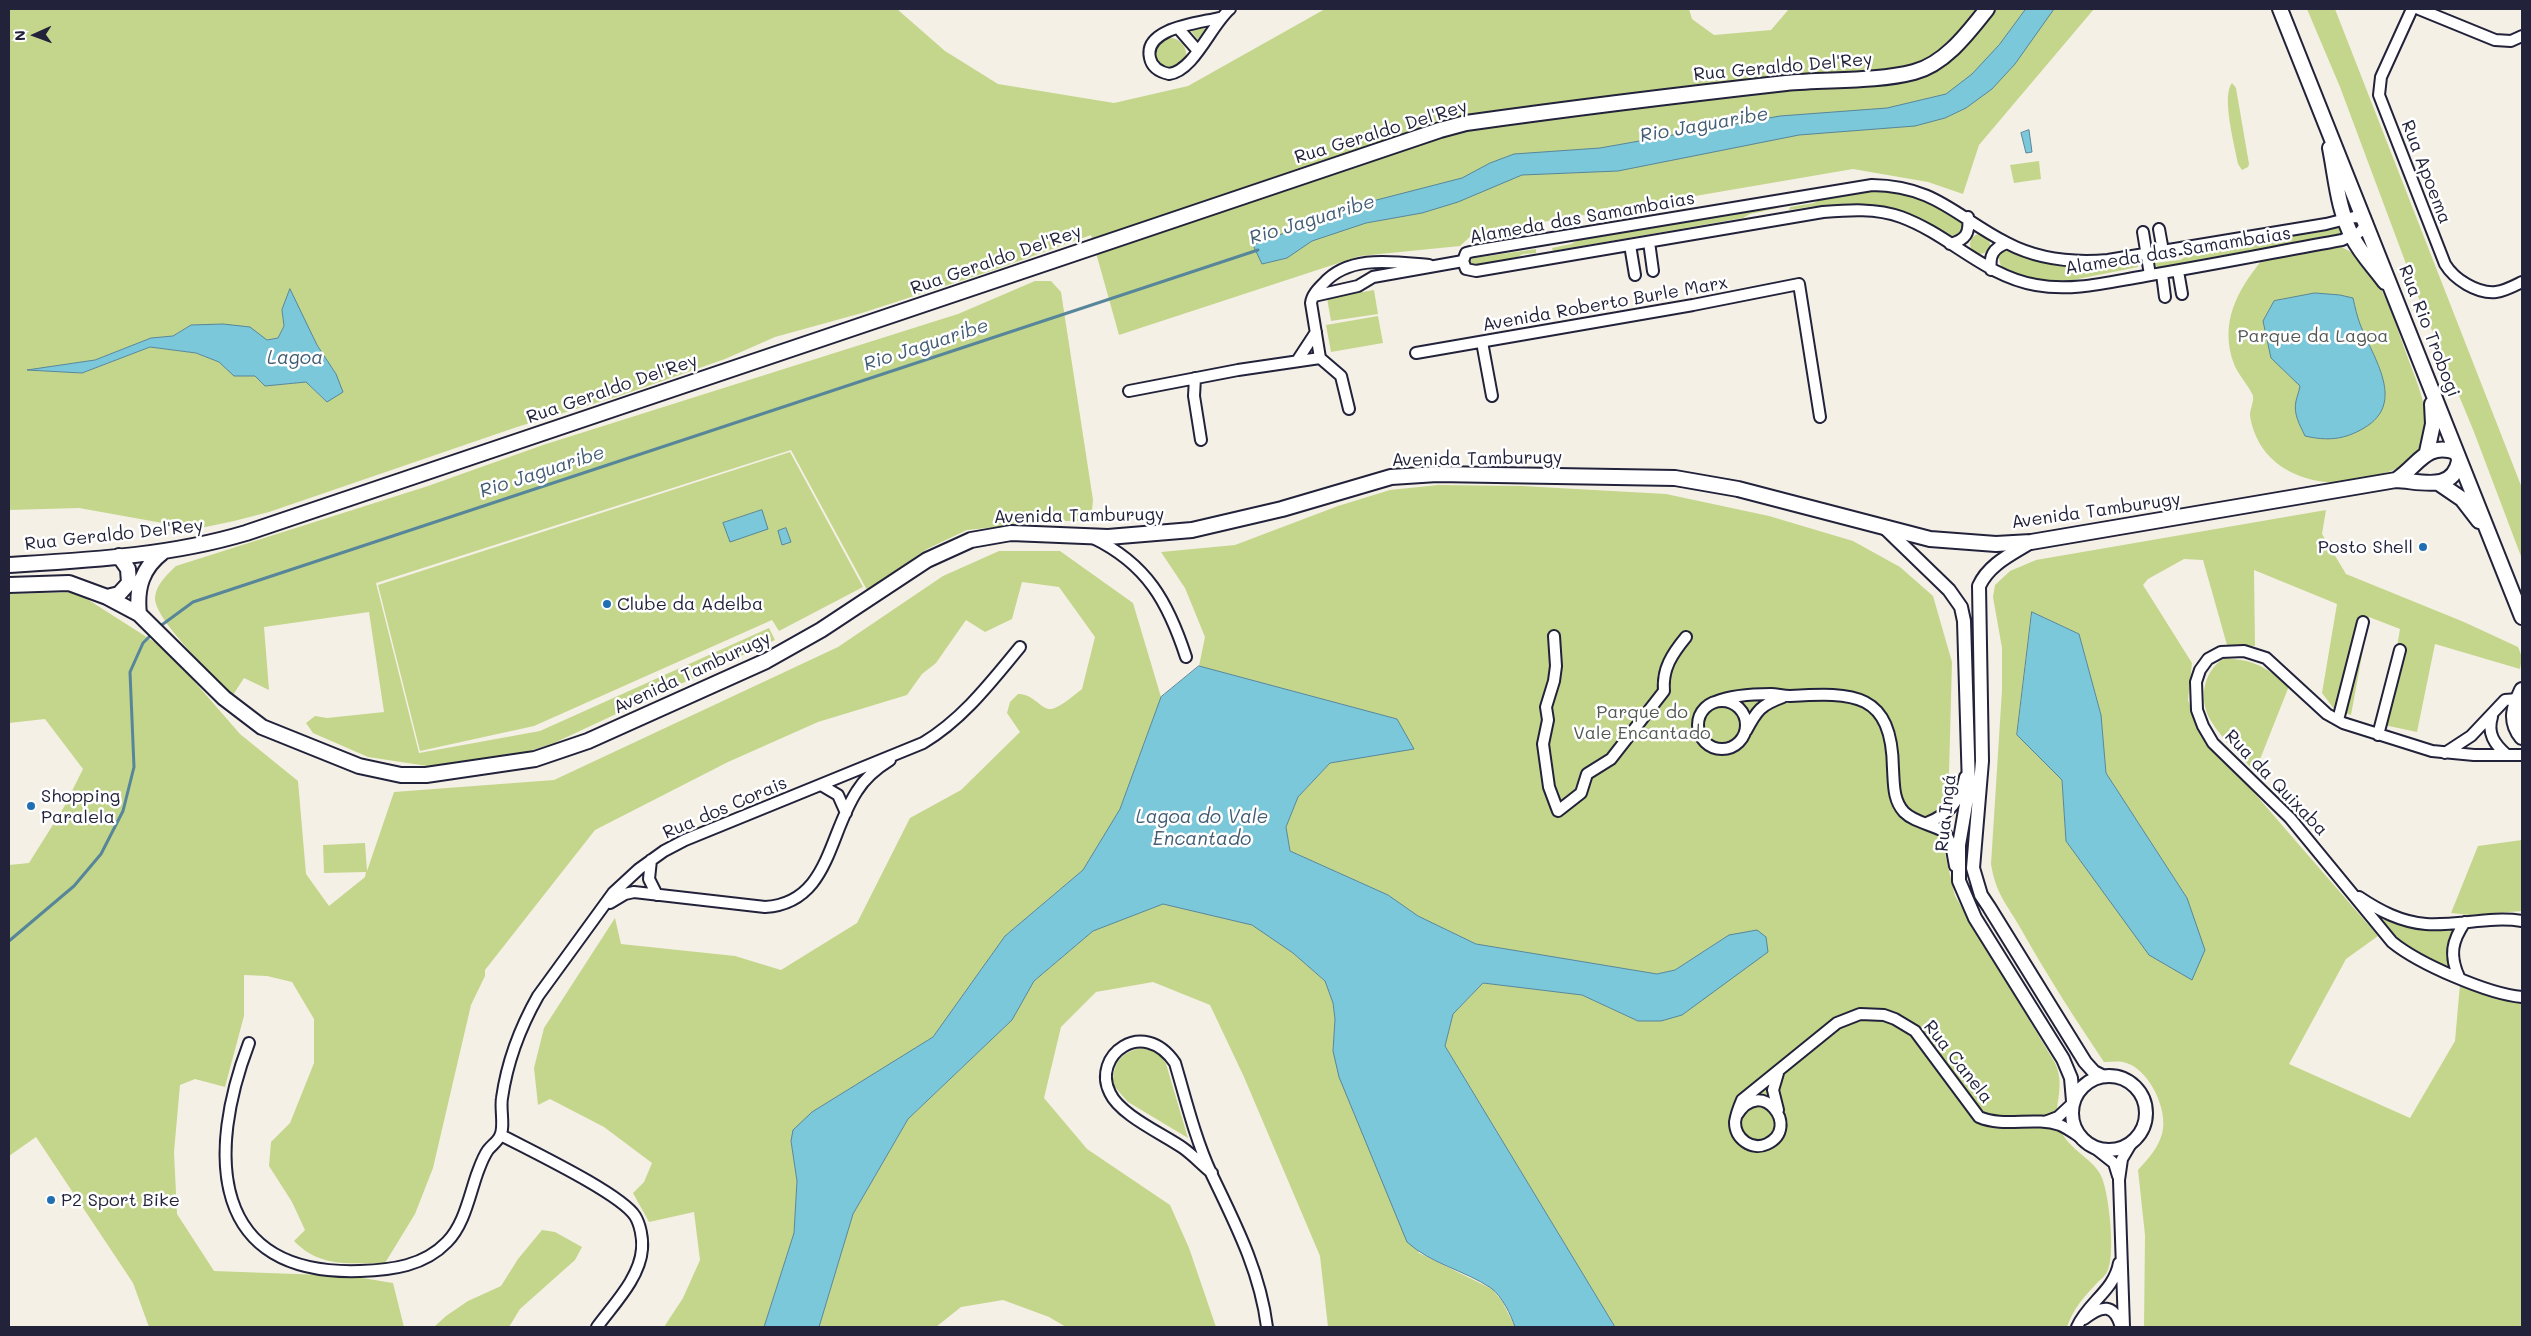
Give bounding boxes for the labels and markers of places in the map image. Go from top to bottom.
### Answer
place label: Posto Shell [2318,536,2413,558]
marker: Posto Shell [2417,541,2429,553]
place label: Clube da Adelba [617,593,763,615]
marker: Clube da Adelba [601,598,613,610]
place label: Shopping Paralela [41,785,120,828]
marker: Shopping Paralela [25,800,37,812]
place label: P2 Sport Bike [61,1189,180,1211]
marker: P2 Sport Bike [45,1194,57,1206]

